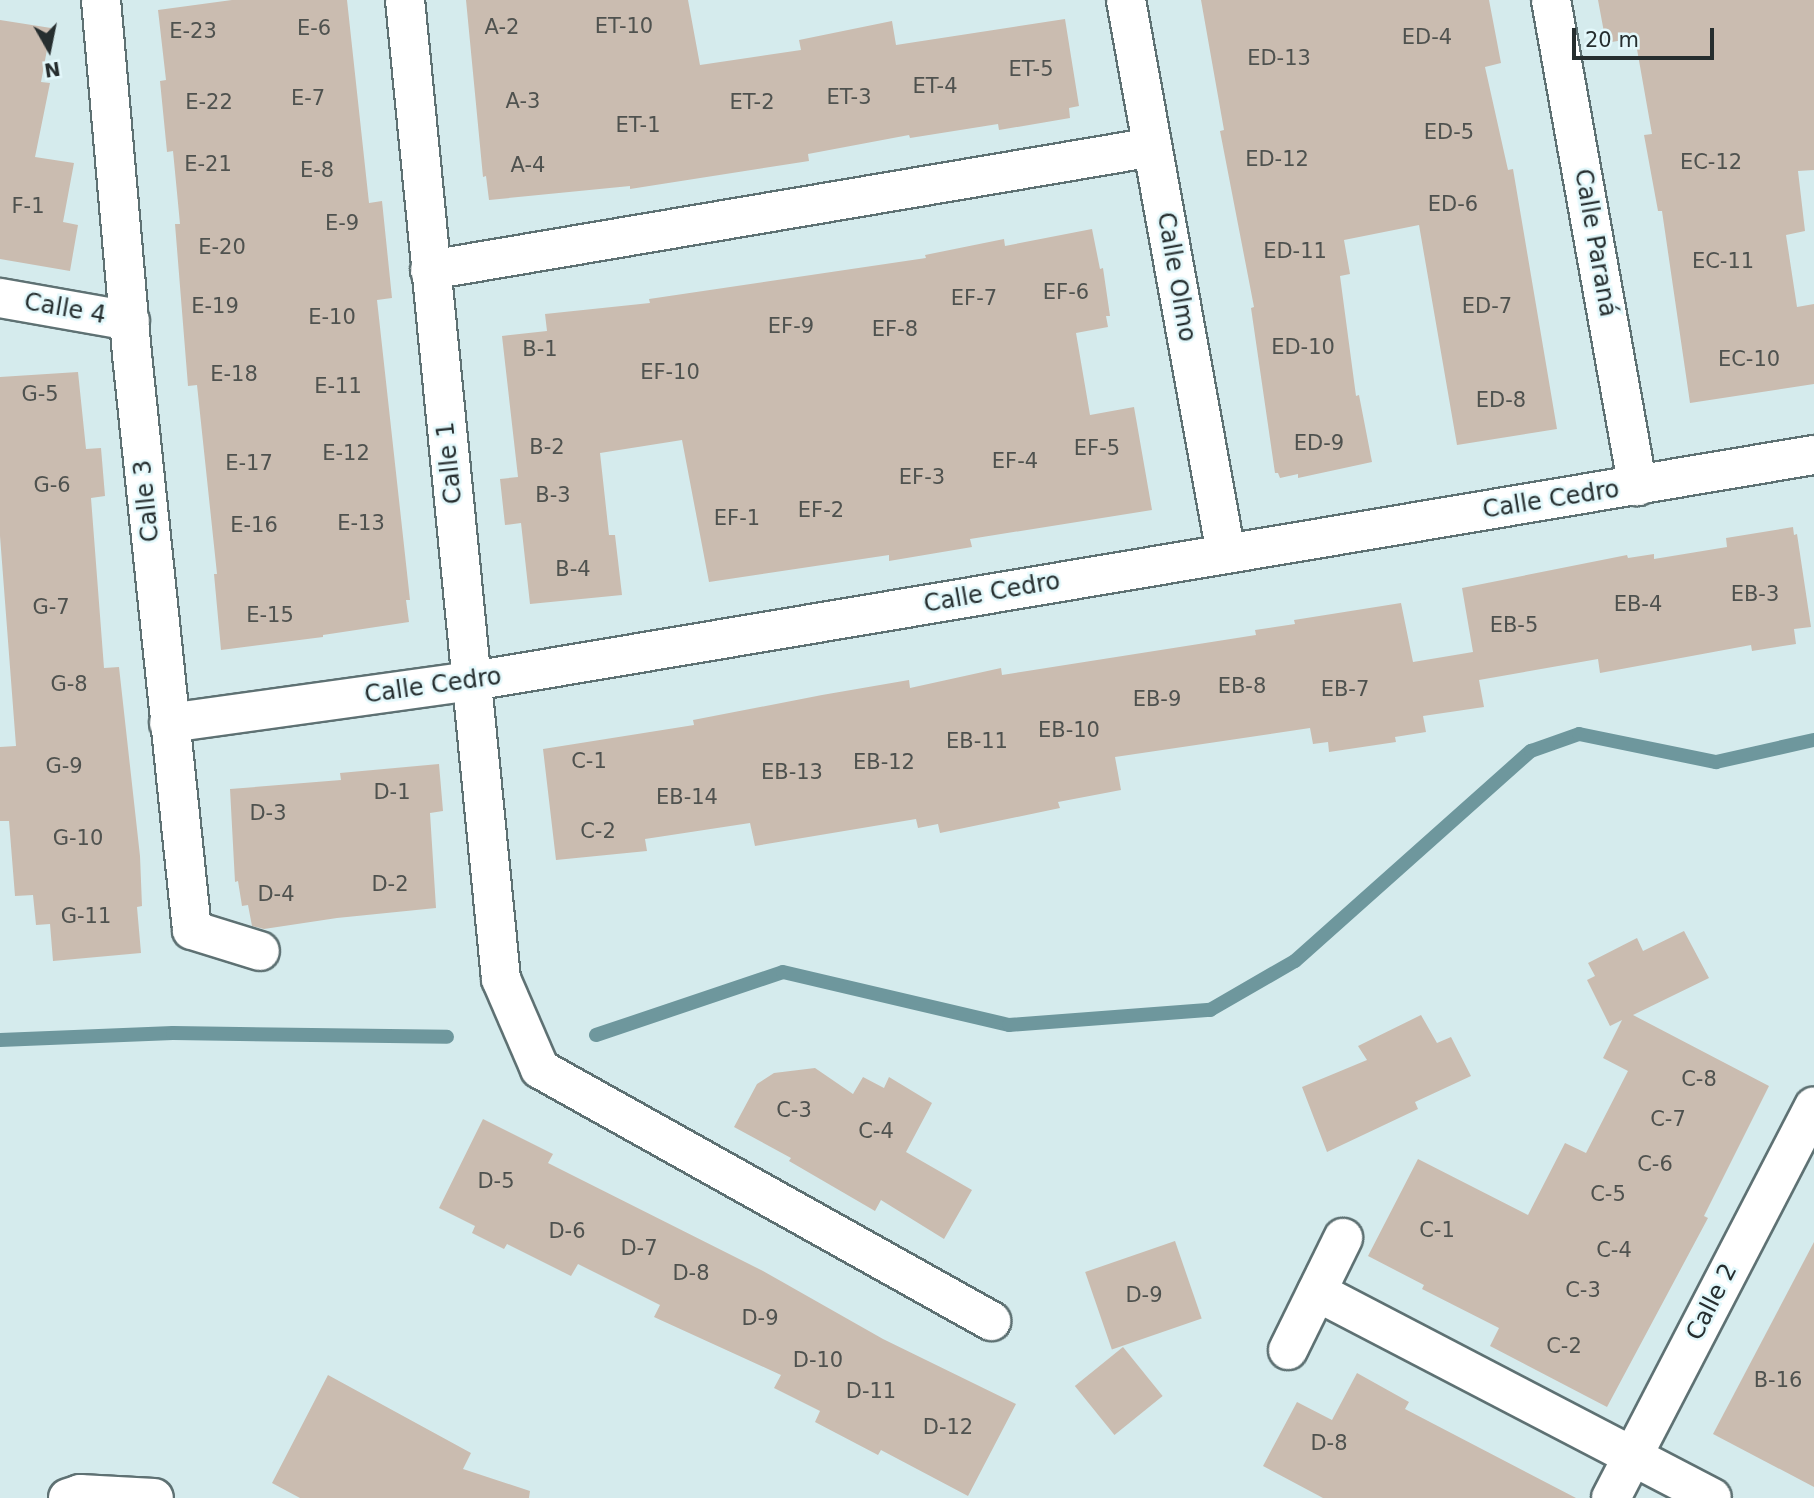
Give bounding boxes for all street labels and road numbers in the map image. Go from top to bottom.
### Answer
street label: Calle Paraná [1568,167,1622,319]
street label: Calle Olmo [1150,210,1202,344]
street label: Calle 4 [22,288,108,330]
street label: Calle 1 [431,420,469,506]
street label: Calle 3 [128,458,166,544]
street label: Calle Cedro [1481,475,1621,525]
street label: Calle Cedro [922,567,1062,619]
street label: Calle Cedro [363,662,503,710]
street label: Calle 2 [1680,1259,1744,1345]

